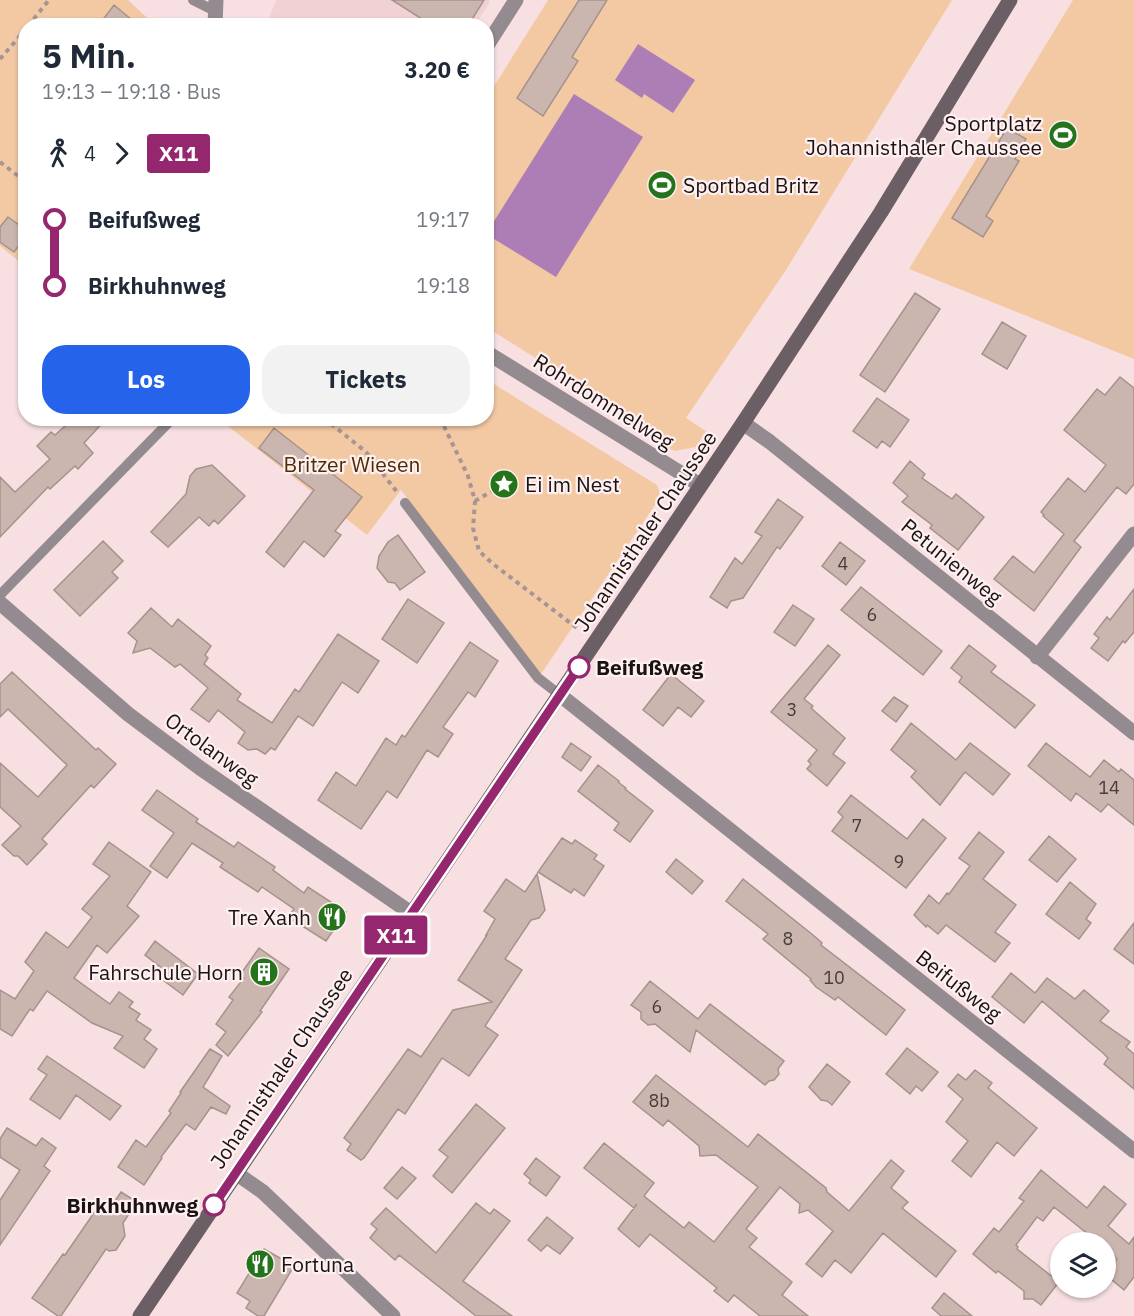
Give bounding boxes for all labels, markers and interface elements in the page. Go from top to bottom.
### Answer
text: 5 Min. [42,34,136,77]
text: 3.20 € [405,55,470,84]
text: 19:13 – 19:18 · Bus [42,78,221,105]
place label: Sportplatz Johannisthaler Chaussee [805,109,1042,161]
sports icon: Sportplatz Johannisthaler Chaussee [1047,119,1079,151]
icon: walk [42,137,75,170]
icon: forward [105,137,138,170]
text: X11 [159,139,198,167]
text: 4 [84,140,96,167]
sports icon: Sportbad Britz [646,169,678,201]
place label: Sportbad Britz [683,171,819,199]
text: Beifußweg [88,205,200,234]
text: 19:17 [416,206,470,233]
text: Birkhuhnweg [88,271,226,300]
text: 19:18 [416,272,470,299]
button: Los [42,345,250,414]
button: Tickets [262,345,470,414]
street label: Rohrdommelweg [528,347,680,455]
street label: Johannisthaler Chaussee [567,425,723,637]
park label: Britzer Wiesen [284,450,420,478]
place icon: Ei im Nest [488,468,520,500]
place label: Ei im Nest [525,470,620,498]
street label: Petunienweg [896,512,1008,610]
house number: 4 [838,552,849,575]
house number: 6 [867,603,877,626]
place label: Beifußweg [596,653,703,681]
marker: Beifußweg [568,656,590,678]
house number: 3 [787,698,797,721]
street label: Ortolanweg [160,706,264,792]
house number: 14 [1098,776,1120,799]
house number: 7 [852,814,862,837]
house number: 9 [894,850,904,873]
restaurant icon: Tre Xanh [316,901,348,933]
place label: Tre Xanh [228,903,311,931]
line badge: X11 [362,916,430,954]
text: X11 [376,921,416,949]
house number: 8 [783,927,793,950]
street label: Beifußweg [911,943,1007,1027]
building icon: Fahrschule Horn [248,956,280,988]
place label: Fahrschule Horn [88,958,243,986]
street label: Johannisthaler Chaussee [203,962,359,1174]
house number: 10 [823,966,845,989]
house number: 6 [652,995,662,1018]
house number: 8b [648,1089,670,1112]
place label: Birkhuhnweg [67,1191,198,1219]
marker: Birkhuhnweg [203,1194,225,1216]
map controls [1050,1232,1116,1298]
button: layers [1050,1232,1116,1298]
restaurant icon: Fortuna [244,1248,276,1280]
place label: Fortuna [281,1250,354,1278]

